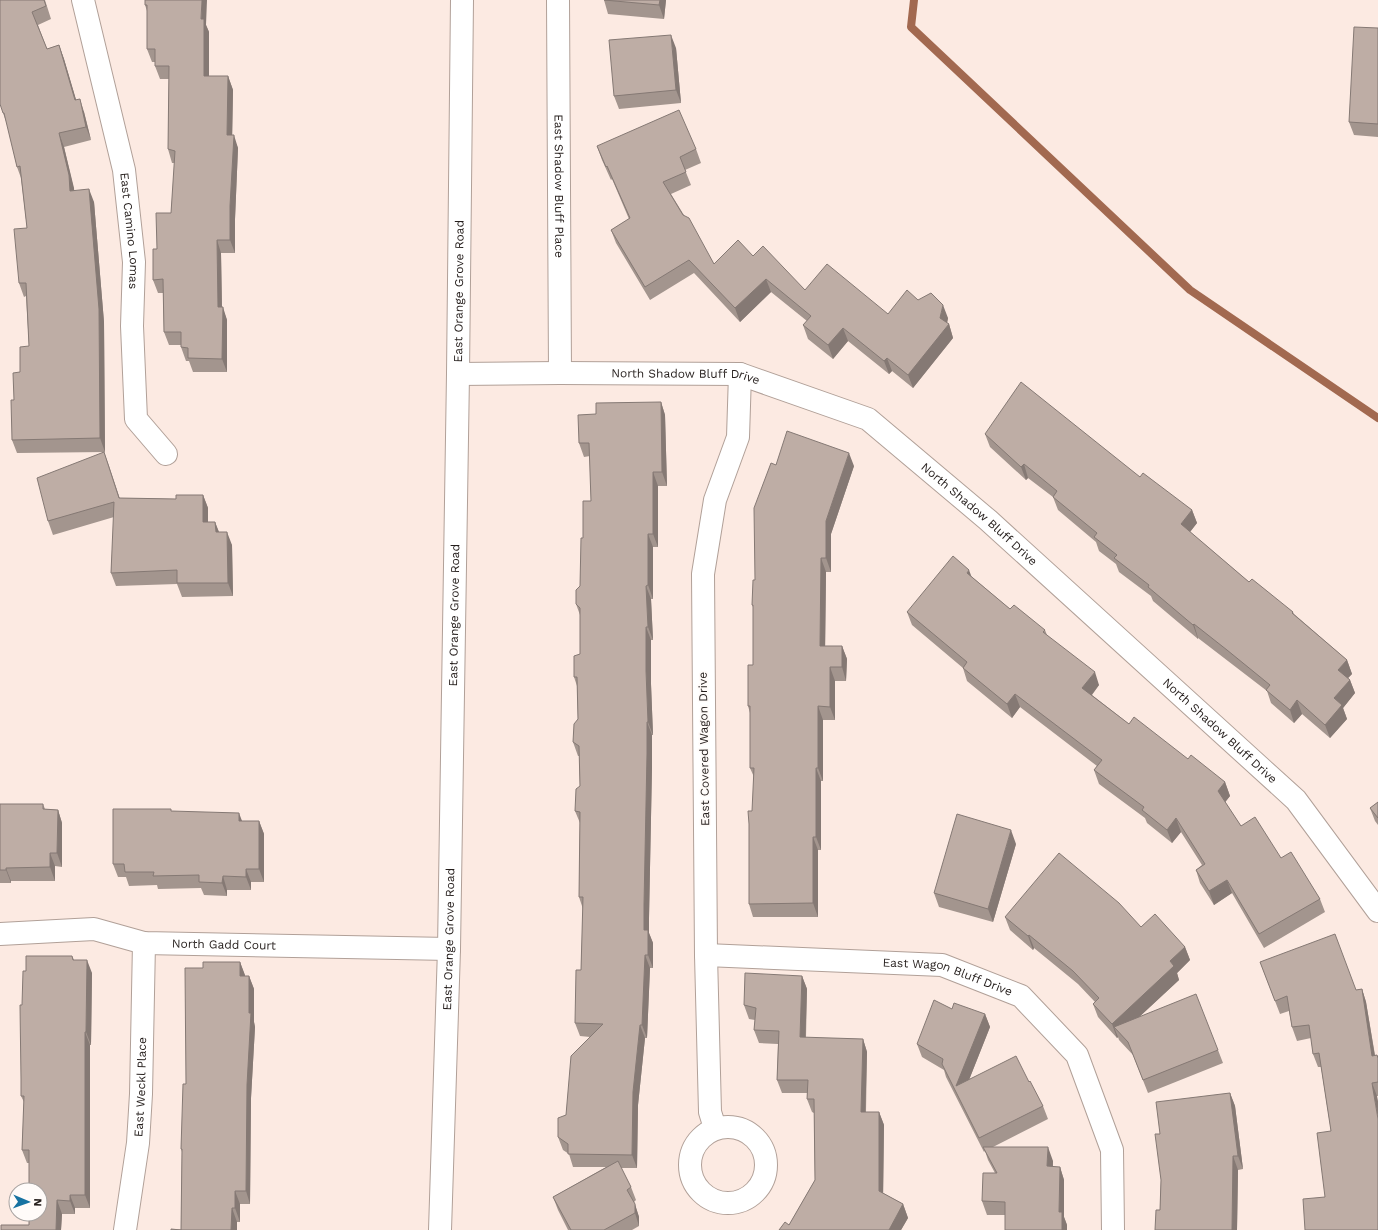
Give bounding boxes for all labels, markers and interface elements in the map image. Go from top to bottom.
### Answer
street label: East Shadow Bluff Place [552,114,566,258]
street label: East Camino Lomas [117,172,141,289]
street label: East Orange Grove Road [451,220,467,363]
street label: North Shadow Bluff Drive [611,366,762,387]
street label: North Shadow Bluff Drive [918,460,1040,568]
street label: East Orange Grove Road [446,544,462,687]
street label: East Covered Wagon Drive [696,672,712,826]
street label: North Shadow Bluff Drive [1160,675,1280,786]
street label: East Orange Grove Road [440,868,457,1011]
street label: North Gadd Court [172,937,276,953]
street label: East Wagon Bluff Drive [882,955,1014,999]
street label: East Weckl Place [131,1037,149,1137]
north arrow [8,1182,48,1222]
text: N [31,1198,44,1207]

